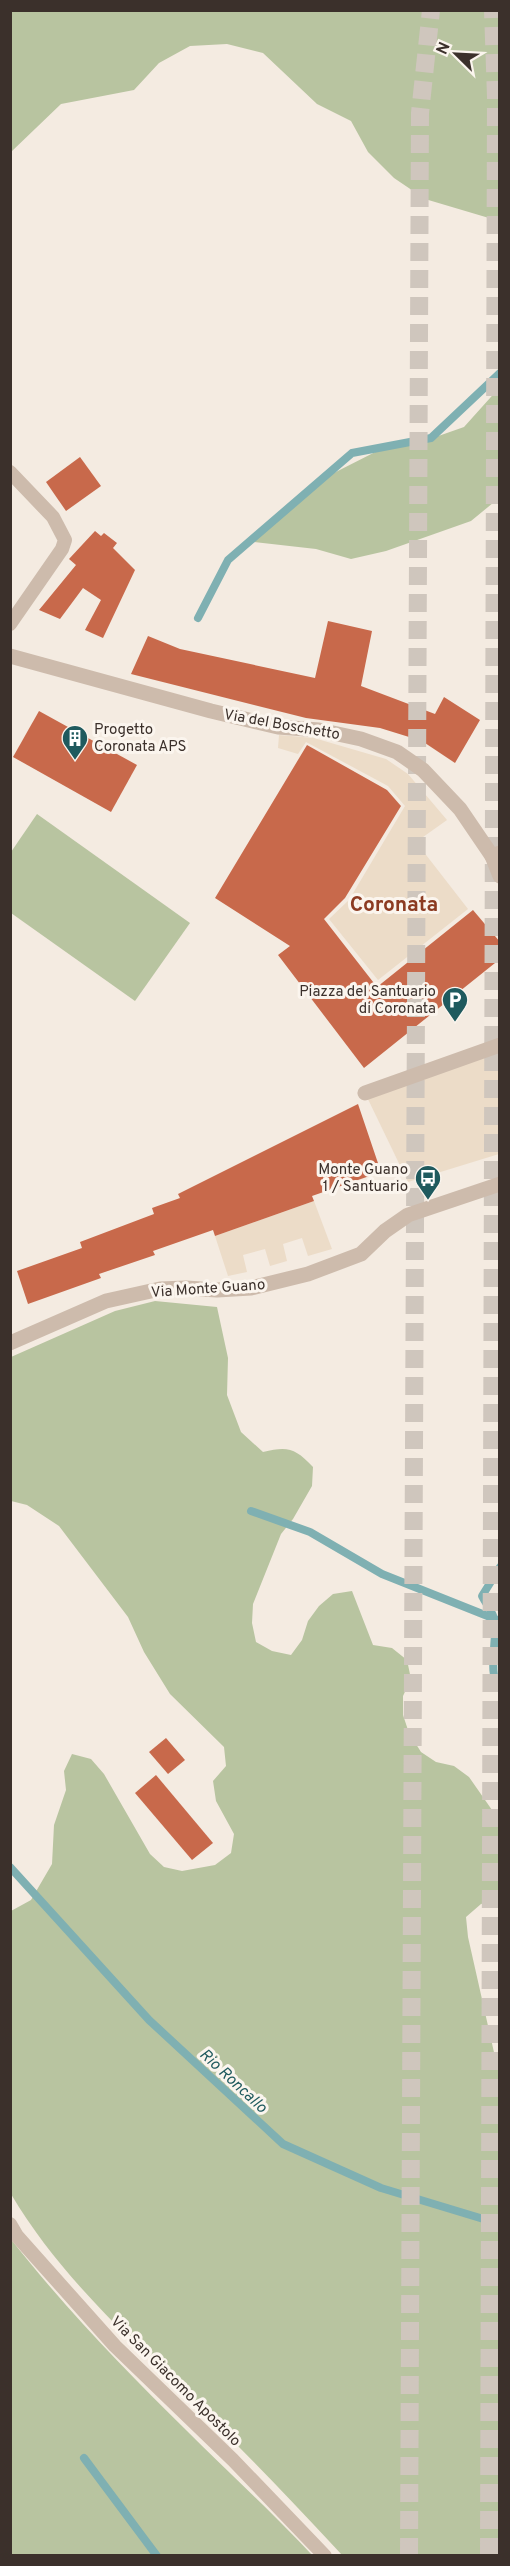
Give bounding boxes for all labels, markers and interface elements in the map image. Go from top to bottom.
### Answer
north arrow [426,24,486,84]
text: N [433,39,456,58]
street label: Via del Boschetto [222,706,341,745]
place label: Progetto Coronata APS [94,721,186,757]
building icon: Progetto Coronata APS [60,723,90,761]
district label: Coronata [350,892,438,919]
place label: Piazza del Santuario di Coronata [299,983,436,1019]
parking icon: Piazza del Santuario di Coronata [440,985,470,1023]
place label: Monte Guano 1 / Santuario [318,1161,408,1197]
bus stop icon: Monte Guano 1 / Santuario [413,1163,443,1201]
street label: Via Monte Guano [150,1276,266,1303]
water label: Rio Roncallo [195,2045,271,2118]
street label: Via San Giacomo Apostolo [106,2313,244,2451]

